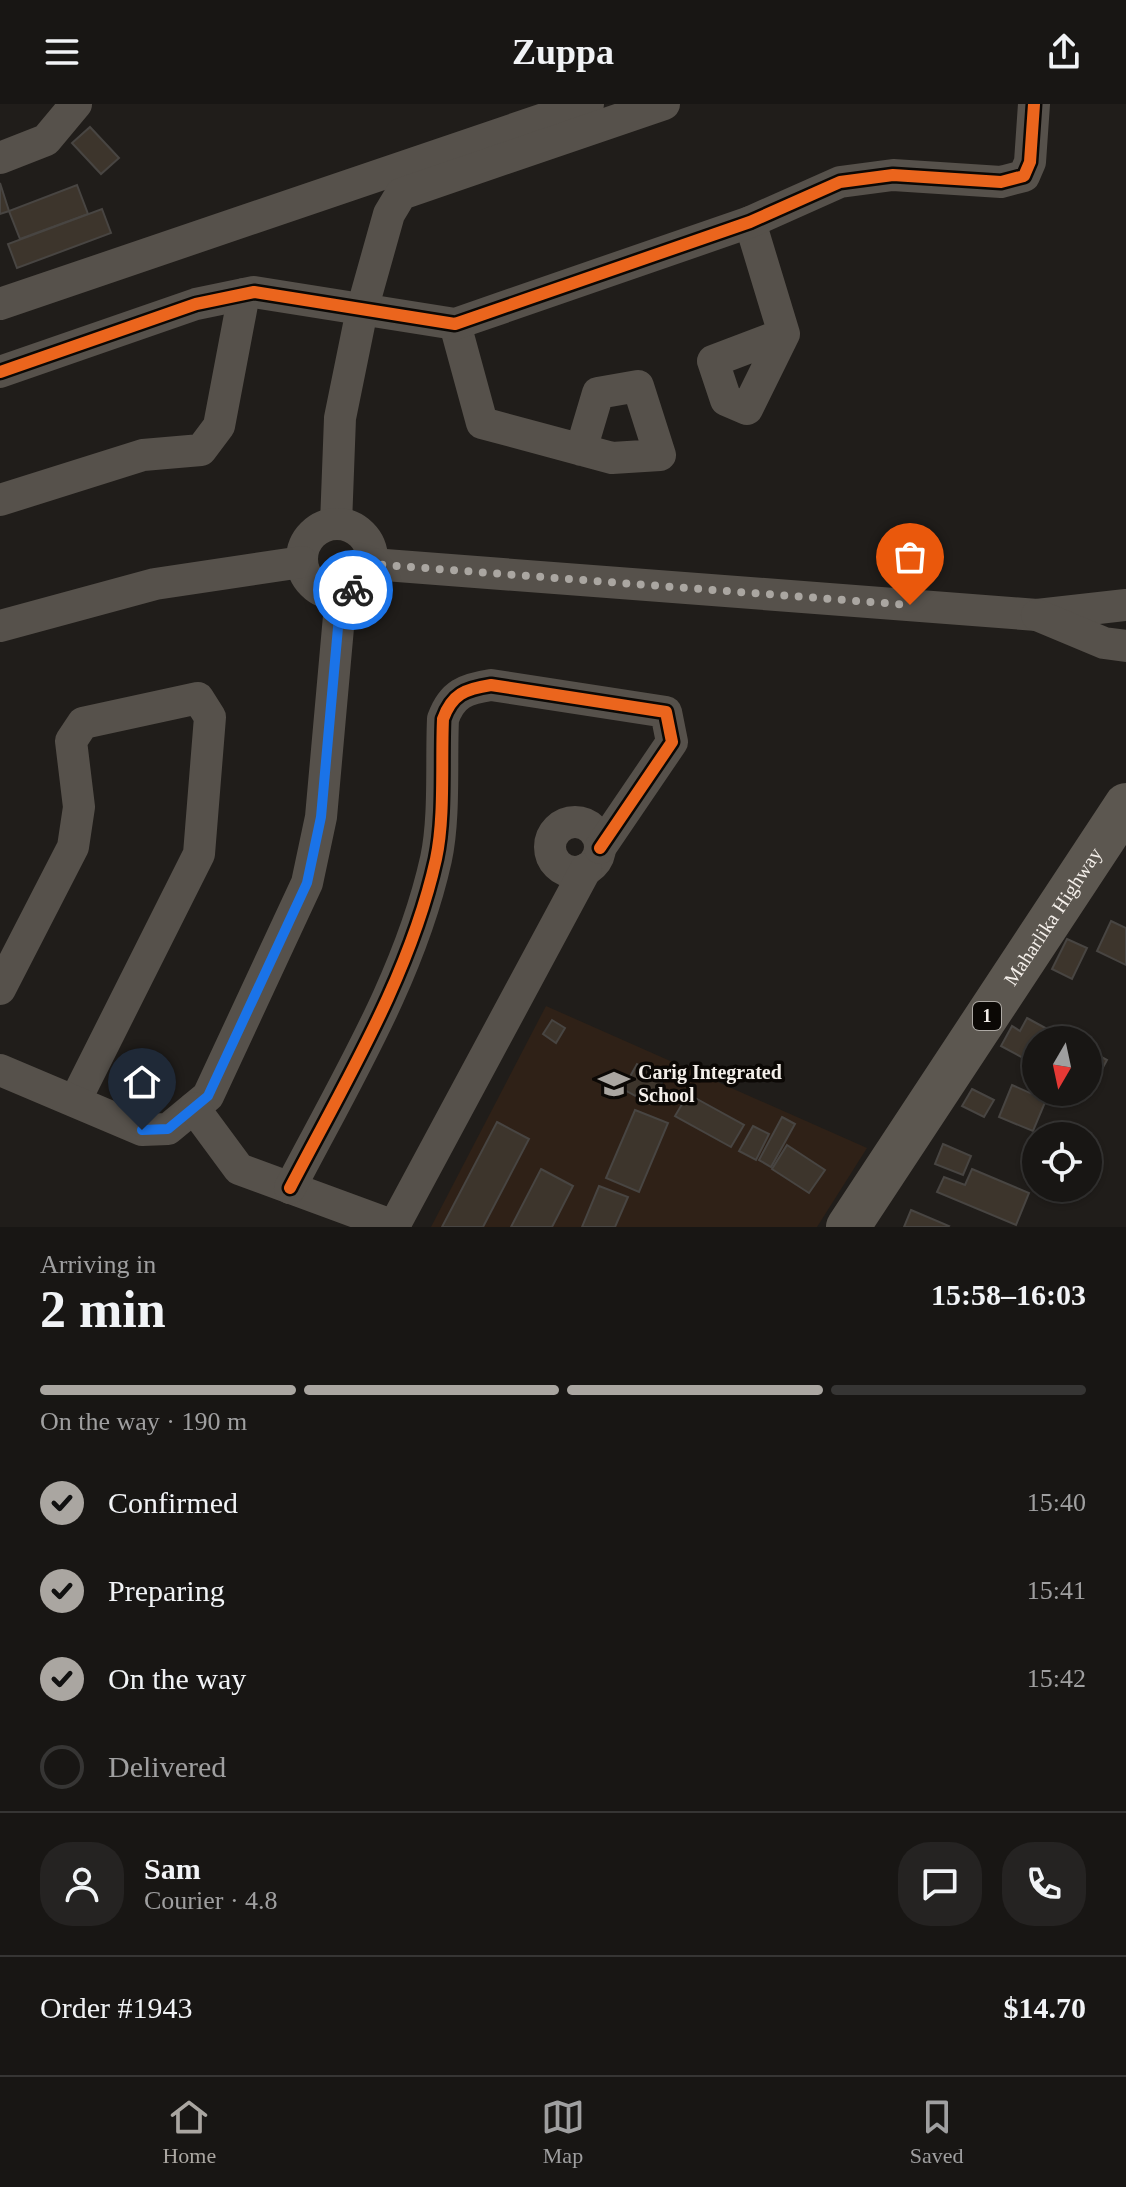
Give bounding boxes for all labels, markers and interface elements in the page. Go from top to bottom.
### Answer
icon: menu [40,30,84,74]
icon: share [1042,30,1086,74]
text: Zuppa [512,32,614,72]
pin [876,523,944,605]
icon: bag [888,535,932,579]
courier [313,550,393,630]
icon: bike [331,568,375,612]
street label: Maharlika Highway [999,843,1107,989]
road number: 1 [973,1002,1001,1030]
north arrow [1022,1026,1102,1106]
map controls [1022,1026,1102,1202]
pin [108,1048,176,1130]
icon: home [120,1060,164,1104]
place label: Carig Integrated School [638,1061,782,1106]
school or university icon: Carig Integrated School [597,1067,631,1101]
button: locate [1022,1122,1102,1202]
text: Arriving in [40,1250,156,1279]
text: 15:58–16:03 [931,1278,1086,1311]
text: 2 min [40,1281,166,1338]
text: On the way · 190 m [40,1407,247,1436]
icon: check [40,1481,84,1525]
text: Confirmed [108,1486,238,1519]
text: 15:40 [1027,1488,1086,1517]
icon: check [40,1569,84,1613]
text: Preparing [108,1574,225,1607]
text: 15:41 [1027,1576,1086,1605]
icon: check [40,1657,84,1701]
text: On the way [108,1662,246,1695]
text: 15:42 [1027,1664,1086,1693]
text: Delivered [108,1750,226,1783]
button: person [40,1842,124,1926]
button: chat [898,1842,982,1926]
button: phone [1002,1842,1086,1926]
text: Sam [144,1852,201,1885]
text: Courier · 4.8 [144,1886,278,1915]
text: Order #1943 [40,1991,192,2024]
text: $14.70 [1004,1991,1086,2024]
tab: Home [162,2095,216,2169]
tab: Map [541,2095,585,2169]
tab: Saved [910,2095,964,2169]

